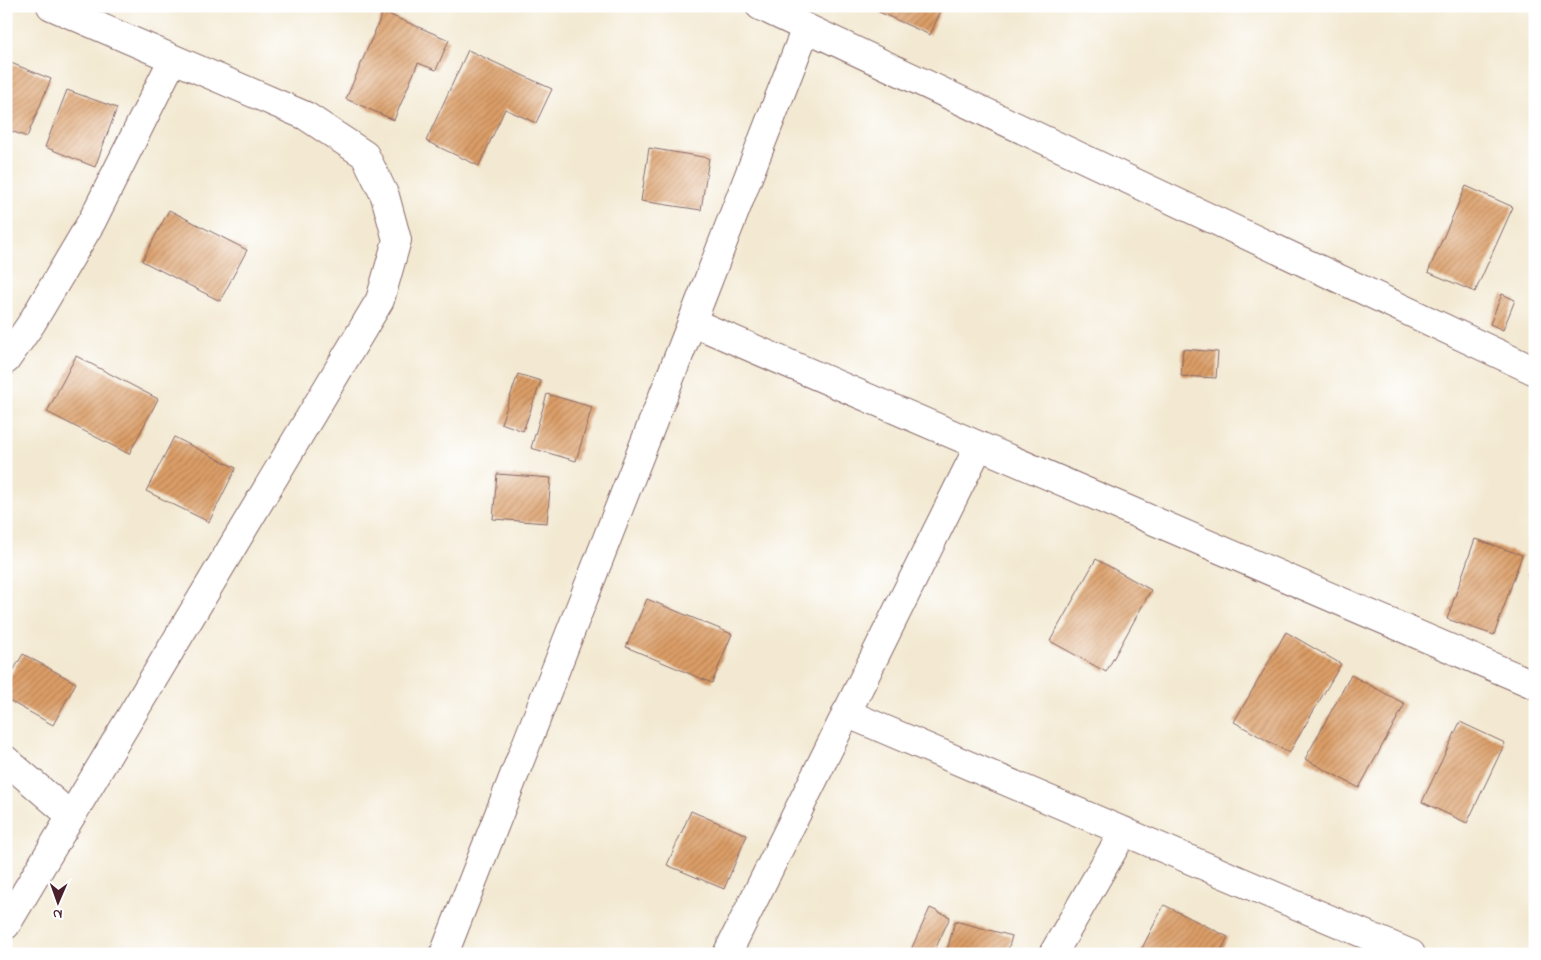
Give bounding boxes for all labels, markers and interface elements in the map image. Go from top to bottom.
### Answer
north arrow [32,878,82,928]
text: N [53,903,63,924]

